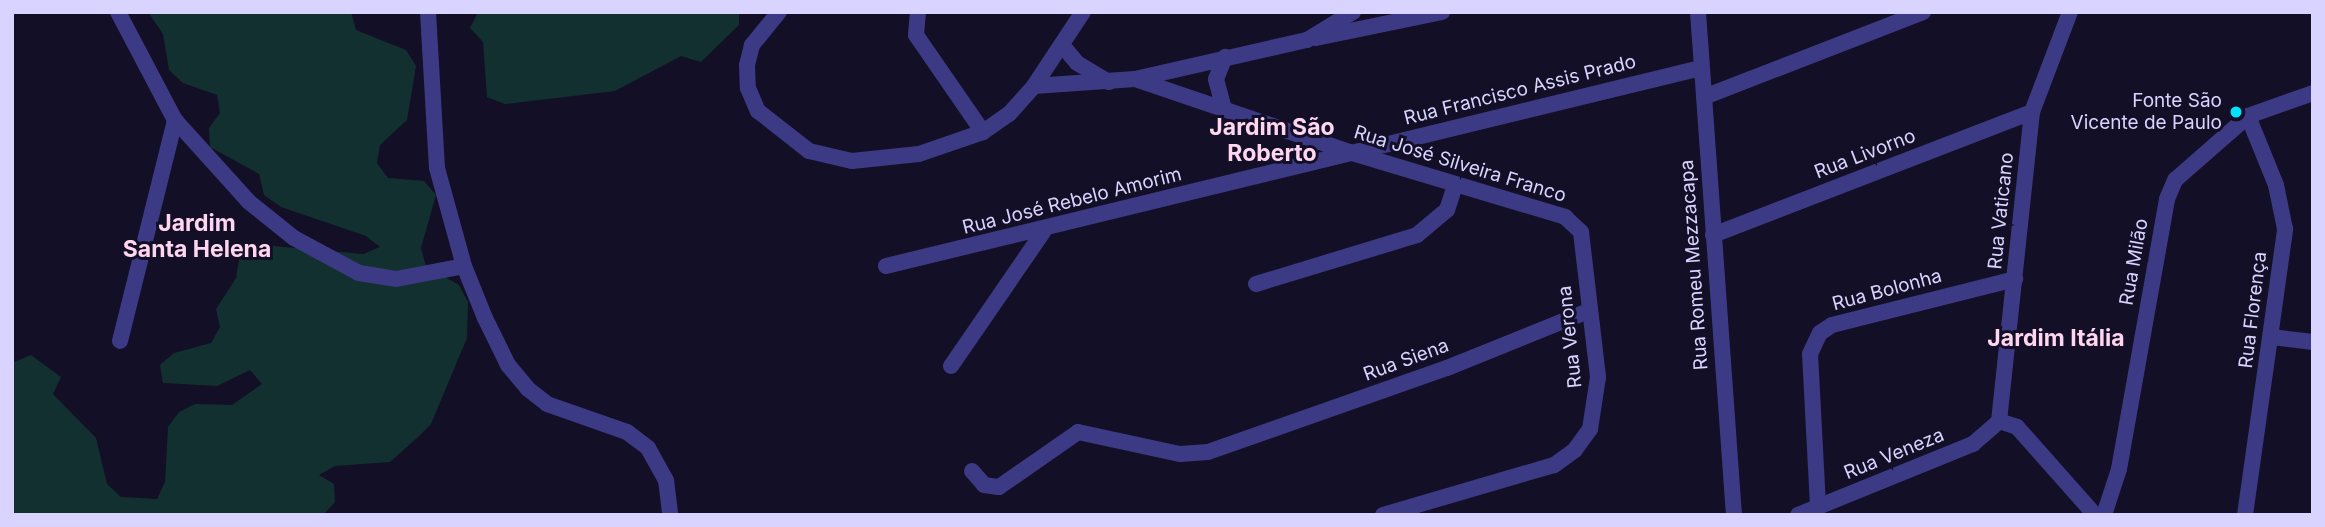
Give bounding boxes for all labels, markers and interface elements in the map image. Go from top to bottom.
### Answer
street label: Rua Francisco Assis Prado [1402,50,1638,130]
place label: Fonte São Vicente de Paulo [2071,90,2222,134]
marker: Fonte São Vicente de Paulo [2228,104,2244,120]
district label: Jardim São Roberto [1209,113,1335,167]
street label: Rua José Silveira Franco [1351,121,1569,207]
street label: Rua Livorno [1811,124,1919,184]
street label: Rua Vaticano [1984,151,2018,271]
street label: Rua Romeu Mezzacapa [1675,159,1713,371]
street label: Rua José Rebelo Amorim [960,163,1184,239]
district label: Jardim Santa Helena [123,209,271,263]
street label: Rua Milão [2115,217,2153,307]
street label: Rua Florença [2235,250,2271,370]
street label: Rua Bolonha [1830,264,1944,316]
street label: Rua Verona [1553,285,1587,389]
district label: Jardim Itália [1987,324,2125,352]
street label: Rua Siena [1360,334,1452,386]
street label: Rua Veneza [1841,424,1947,484]

